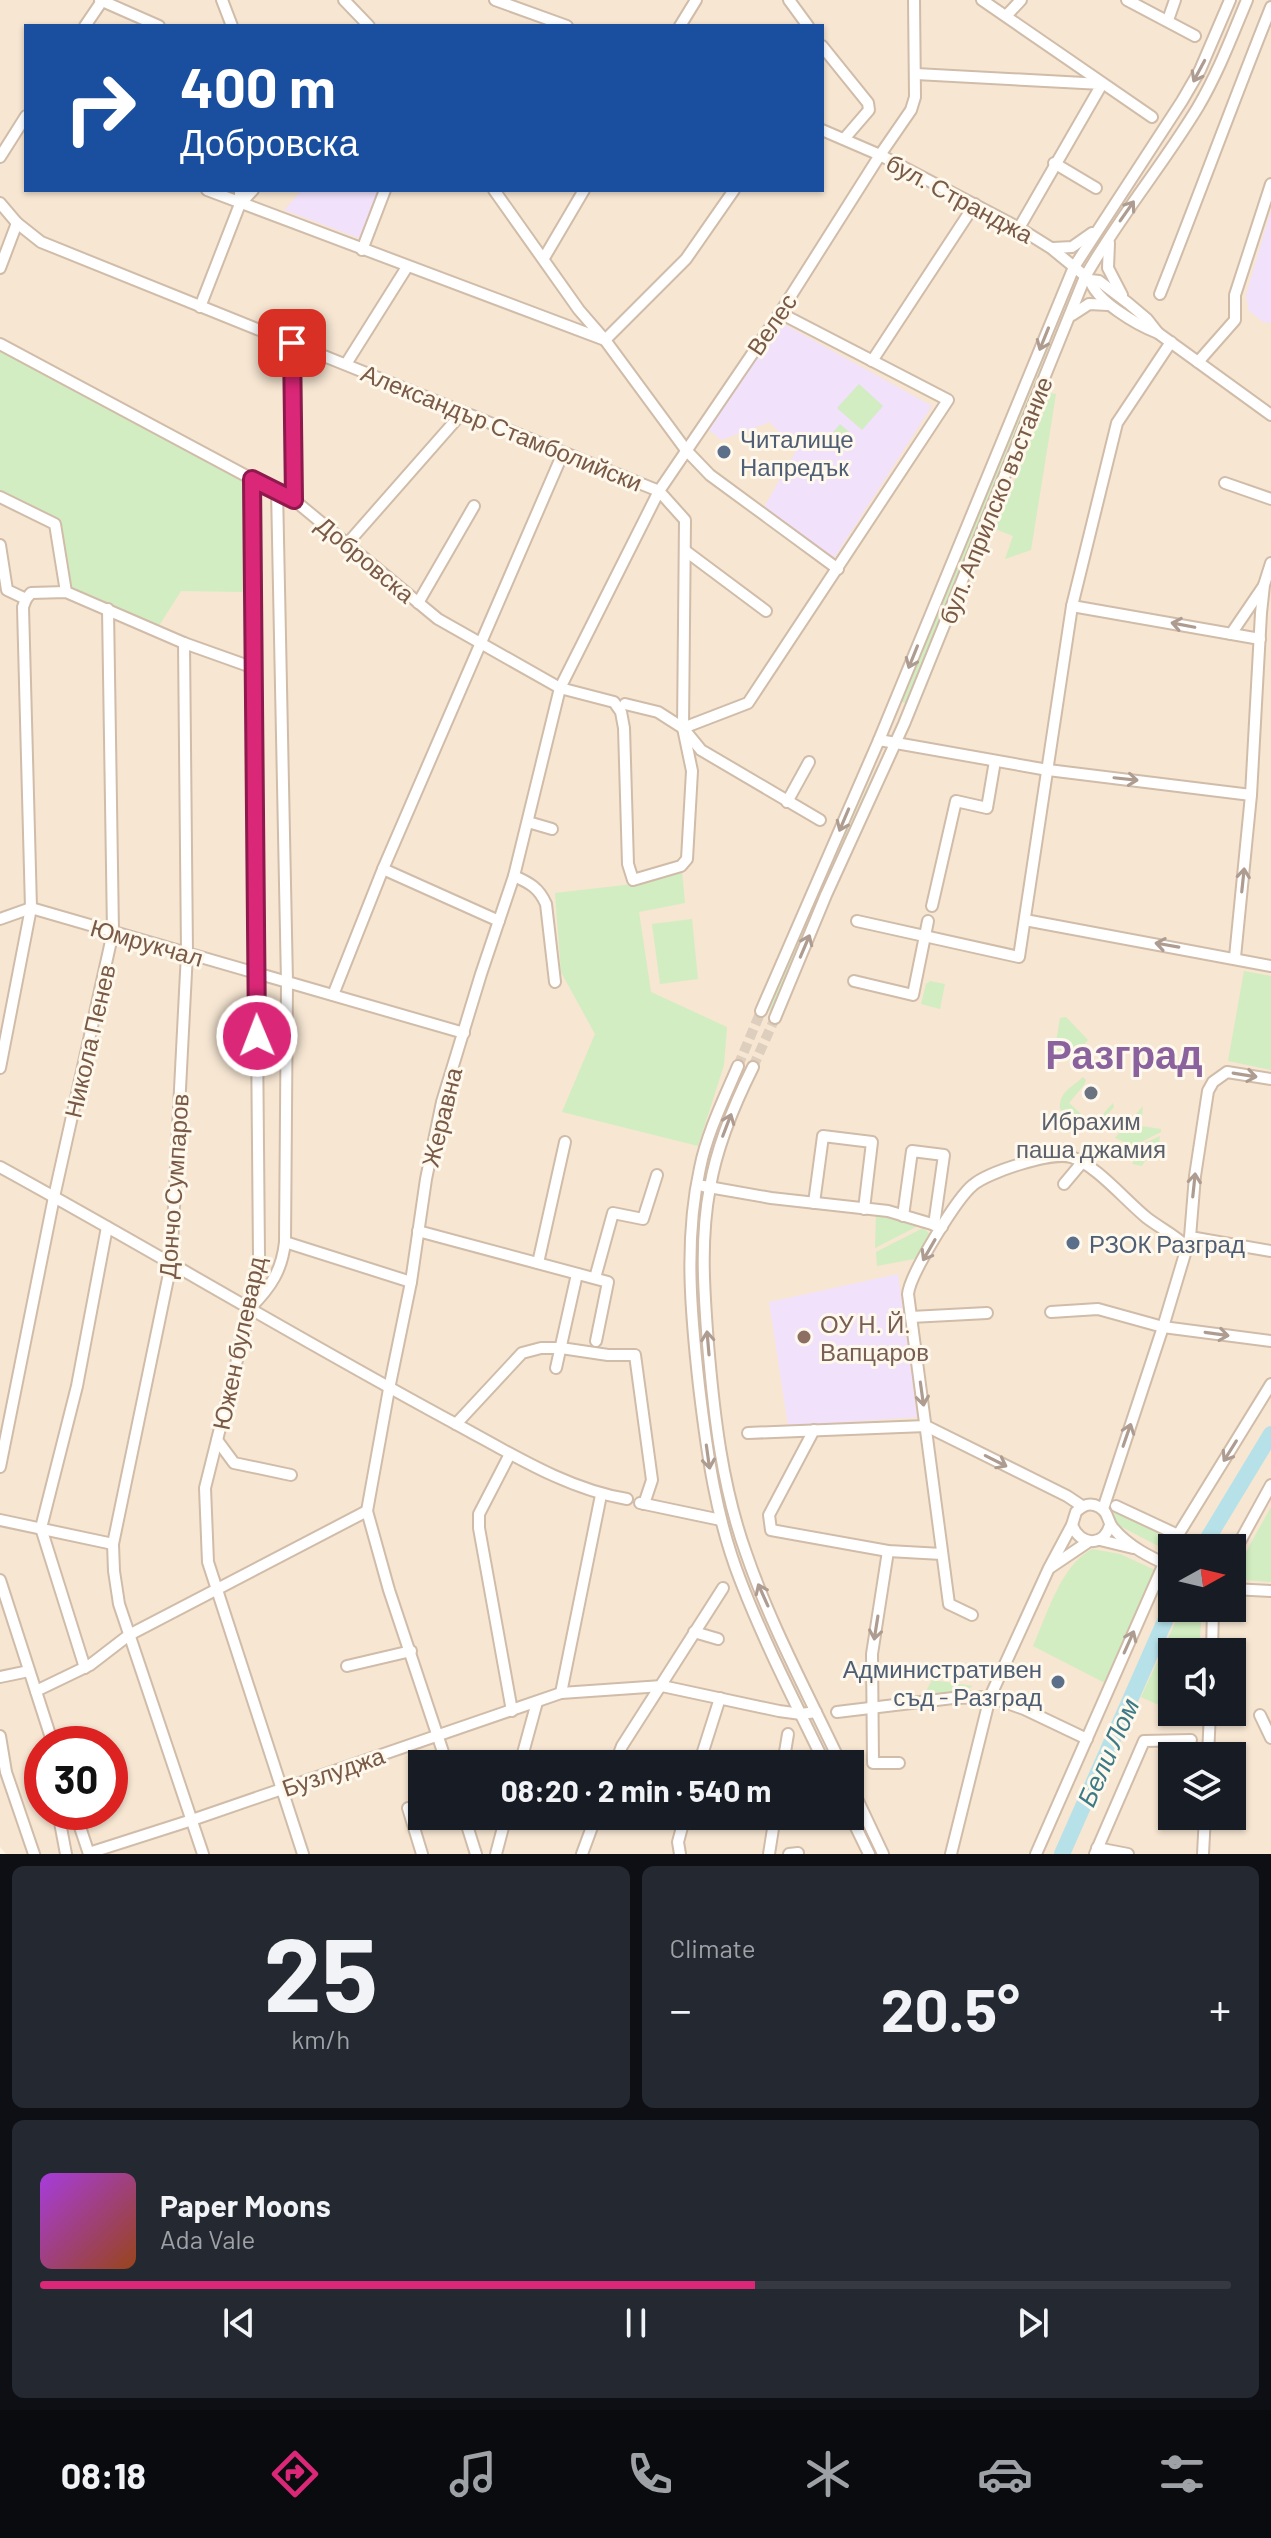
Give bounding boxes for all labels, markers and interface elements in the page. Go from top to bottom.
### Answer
text: 400 m [180,52,336,119]
icon: right [48,56,152,160]
one-way arrow [1191,59,1207,83]
text: Добровска [180,120,359,163]
street label: бул. Странджа [882,147,1039,249]
one-way arrow [1119,200,1135,222]
street label: Велес [740,288,802,360]
pin [258,309,326,377]
icon: arrive [270,321,314,365]
one-way arrow [1036,326,1051,351]
street label: Александър Стамболийски [357,357,647,497]
street label: бул. Априлско въстание [932,372,1058,628]
place label: Читалище Напредък [740,424,854,481]
marker: Читалище Напредък [715,443,733,461]
street label: Добровска [311,510,421,609]
one-way arrow [1171,617,1197,632]
one-way arrow [905,644,920,669]
one-way arrow [1112,771,1139,786]
one-way arrow [836,807,851,832]
one-way arrow [1235,867,1250,894]
street label: Юмрукчал [87,912,207,972]
one-way arrow [799,934,813,959]
one-way arrow [1155,937,1180,952]
street label: Никола Пенев [57,962,121,1120]
position arrow [215,994,299,1078]
district label: Разград [1045,1029,1203,1077]
street label: Жеравна [415,1064,467,1170]
one-way arrow [1232,1068,1257,1083]
marker: Ибрахим паша джамия [1082,1084,1100,1102]
street label: Дончо Сумпаров [152,1093,194,1279]
place label: Ибрахим паша джамия [1016,1106,1166,1163]
one-way arrow [721,1114,735,1138]
one-way arrow [1186,1172,1201,1199]
place label: РЗОК Разград [1089,1229,1245,1258]
marker: РЗОК Разград [1064,1234,1082,1252]
one-way arrow [921,1238,937,1261]
street label: Южен булевард [205,1254,271,1432]
place label: ОУ Н. Й. Вапцаров [820,1309,929,1366]
one-way arrow [1204,1327,1229,1342]
marker: ОУ Н. Й. Вапцаров [795,1328,813,1346]
one-way arrow [700,1330,715,1357]
one-way arrow [915,1381,930,1406]
one-way arrow [1120,1423,1135,1448]
one-way arrow [1222,1439,1238,1462]
one-way arrow [702,1444,717,1469]
one-way arrow [984,1454,1007,1470]
north arrow [1158,1534,1246,1622]
map controls [1158,1534,1246,1830]
one-way arrow [754,1584,769,1608]
one-way arrow [868,1615,883,1640]
one-way arrow [1123,1630,1138,1655]
button: sound [1158,1638,1246,1726]
place label: Административен съд - Разград [843,1654,1042,1711]
marker: Административен съд - Разград [1049,1673,1067,1691]
water label: Бели Лом [1069,1693,1145,1811]
speed limit sign: 30 [24,1726,128,1830]
street label: Бузлуджа [278,1740,389,1802]
button: layers [1158,1742,1246,1830]
text: 08:20 · 2 min · 540 m [501,1772,771,1808]
text: 25 [264,1908,378,2033]
text: Climate [670,1932,756,1963]
text: 20.5° [881,1972,1020,2044]
text: − [670,1982,692,2035]
text: + [1209,1982,1231,2035]
text: km/h [291,2023,350,2054]
text: Paper Moons [160,2187,331,2223]
text: Ada Vale [160,2223,255,2254]
icon: previous [217,2301,261,2345]
icon: pause [614,2301,658,2345]
icon: next [1011,2301,1055,2345]
icon: directions [267,2446,323,2502]
icon: music [445,2446,501,2502]
icon: phone [622,2446,678,2502]
icon: climate [800,2446,856,2502]
icon: car [977,2446,1033,2502]
icon: filters [1154,2446,1210,2502]
text: 08:18 [61,2453,146,2496]

